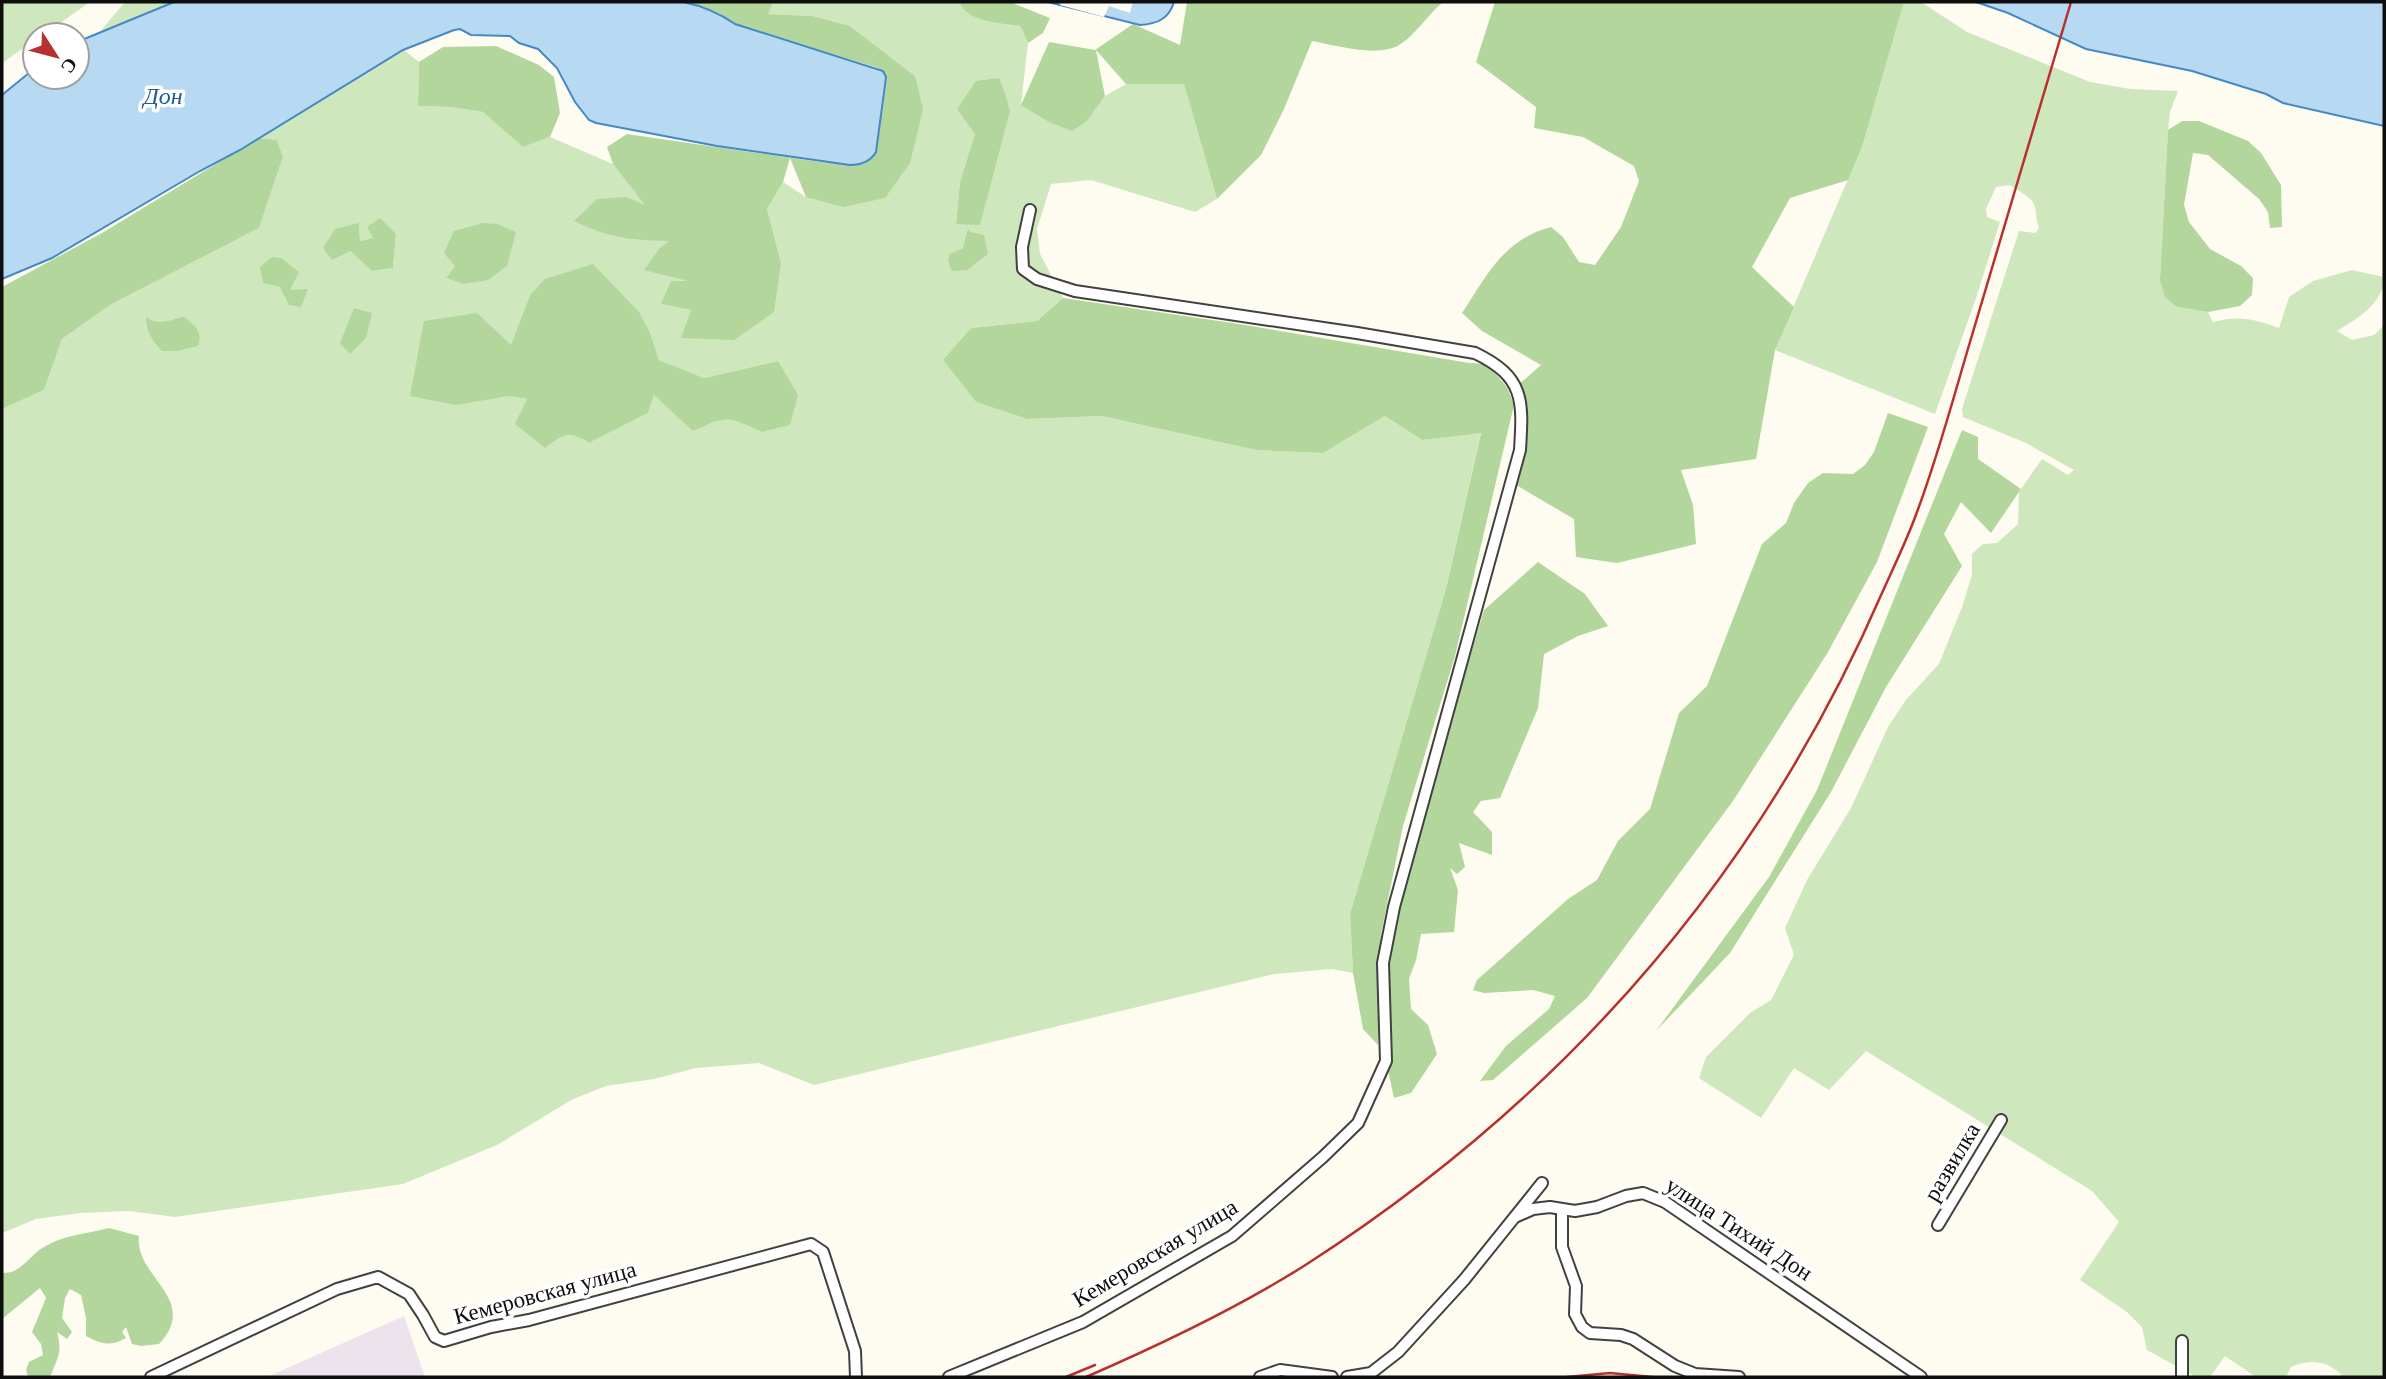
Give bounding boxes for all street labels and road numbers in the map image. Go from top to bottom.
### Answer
street label: развилка [1919,1118,1985,1206]
street label: улица Тихий Дон [1661,1172,1817,1286]
street label: Кемеровская улица [1068,1194,1242,1312]
street label: Кемеровская улица [451,1257,639,1329]

